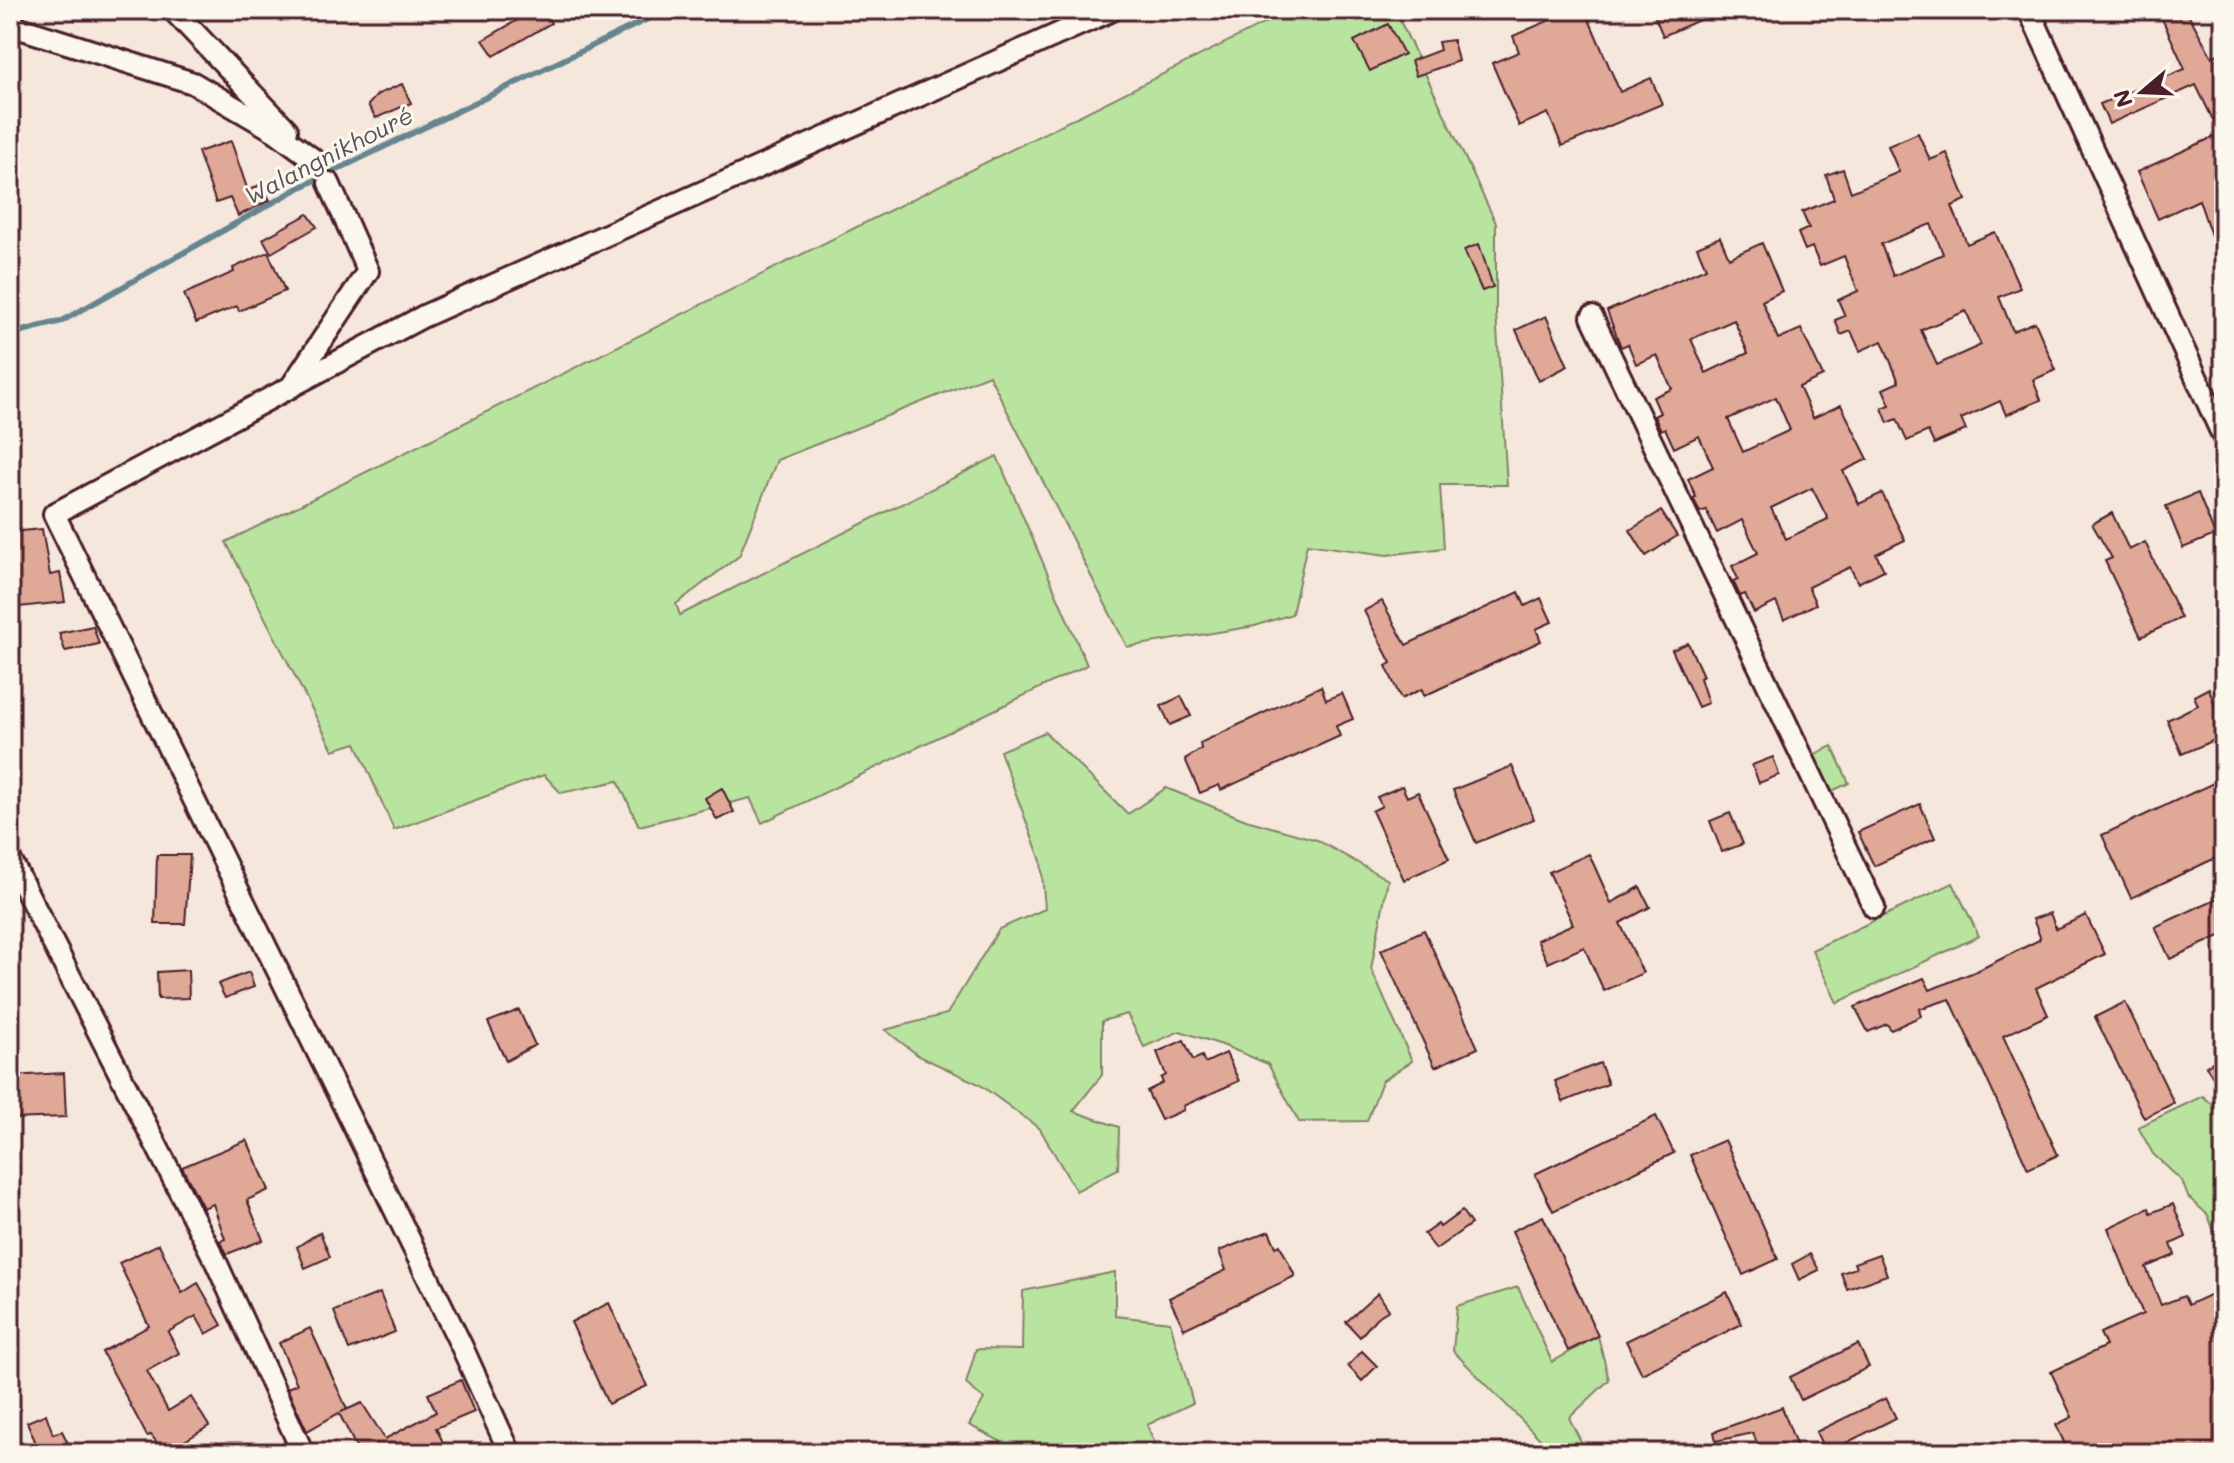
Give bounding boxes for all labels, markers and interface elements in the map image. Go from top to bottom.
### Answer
north arrow [2102,52,2182,132]
text: N [2106,86,2139,111]
water label: Walangnikhouré [239,99,418,211]

